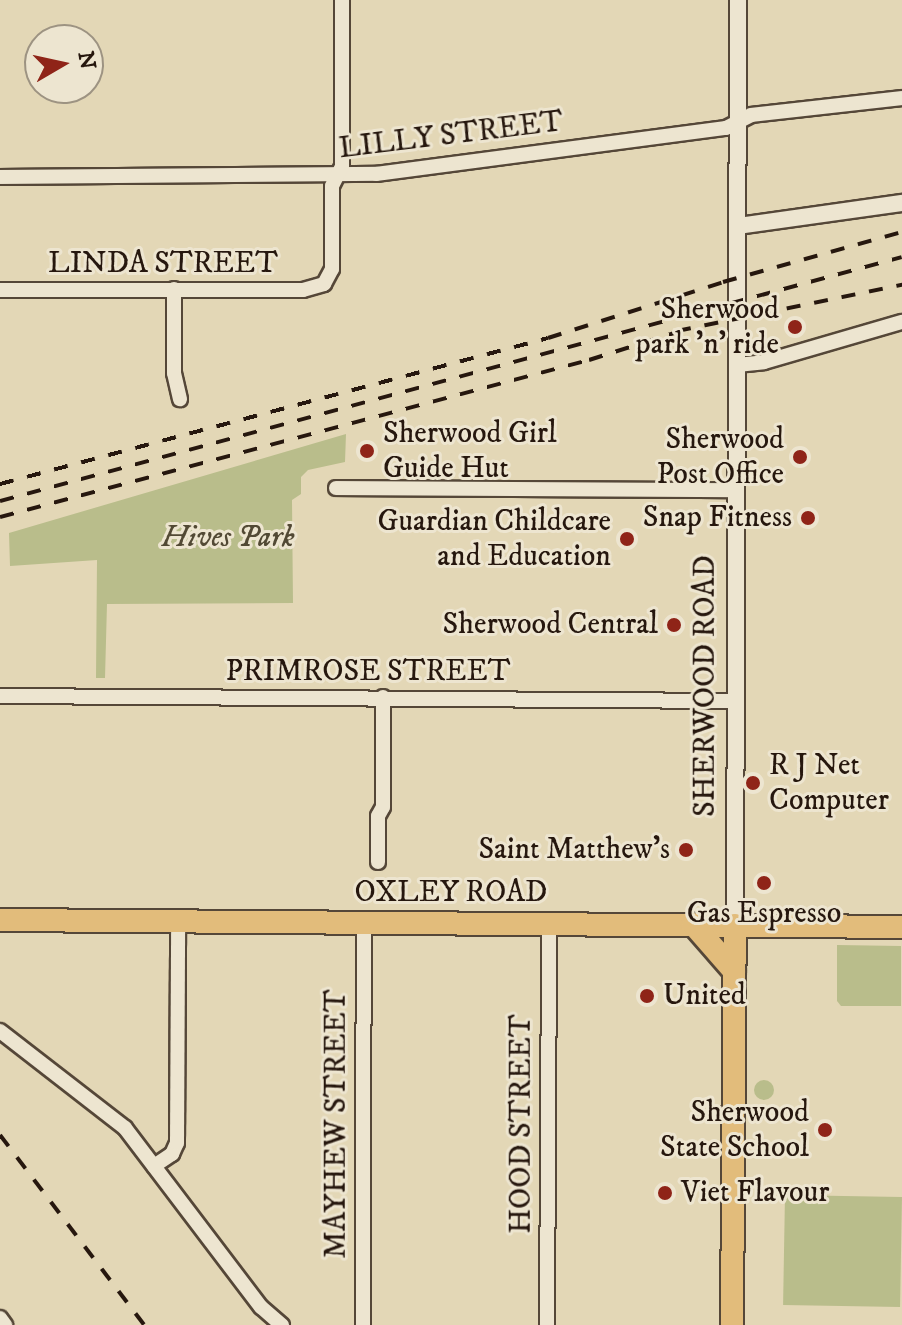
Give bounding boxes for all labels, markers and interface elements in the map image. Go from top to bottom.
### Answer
north arrow [24,24,104,104]
text: N [71,49,101,72]
street label: LILLY STREET [337,104,565,168]
street label: LINDA STREET [48,246,278,282]
place label: Sherwood park 'n' ride [636,292,779,362]
marker: Sherwood park 'n' ride [786,318,804,336]
place label: Sherwood Girl Guide Hut [383,416,557,486]
place label: Sherwood Post Office [657,422,784,492]
marker: Sherwood Girl Guide Hut [358,442,376,460]
marker: Sherwood Post Office [791,448,809,466]
place label: Snap Fitness [643,500,792,536]
place label: Guardian Childcare and Education [378,504,611,574]
marker: Snap Fitness [799,509,817,527]
park label: Hives Park [162,520,294,556]
marker: Guardian Childcare and Education [618,530,636,548]
street label: SHERWOOD ROAD [688,555,724,817]
place label: Sherwood Central [443,607,658,643]
marker: Sherwood Central [665,616,683,634]
street label: PRIMROSE STREET [225,654,511,690]
place label: R J Net Computer [769,748,889,818]
marker: R J Net Computer [744,774,762,792]
place label: Saint Matthew's [478,832,670,868]
marker: Saint Matthew's [677,841,695,859]
marker: Gas Espresso [755,874,773,892]
street label: OXLEY ROAD [355,875,547,911]
place label: Gas Espresso [687,896,841,932]
place label: United [663,978,746,1014]
marker: United [638,987,656,1005]
street label: MAYHEW STREET [319,989,355,1259]
street label: HOOD STREET [504,1014,540,1234]
place label: Sherwood State School [660,1095,809,1166]
marker: Sherwood State School [816,1121,834,1139]
place label: Viet Flavour [681,1175,829,1211]
marker: Viet Flavour [656,1184,674,1202]

